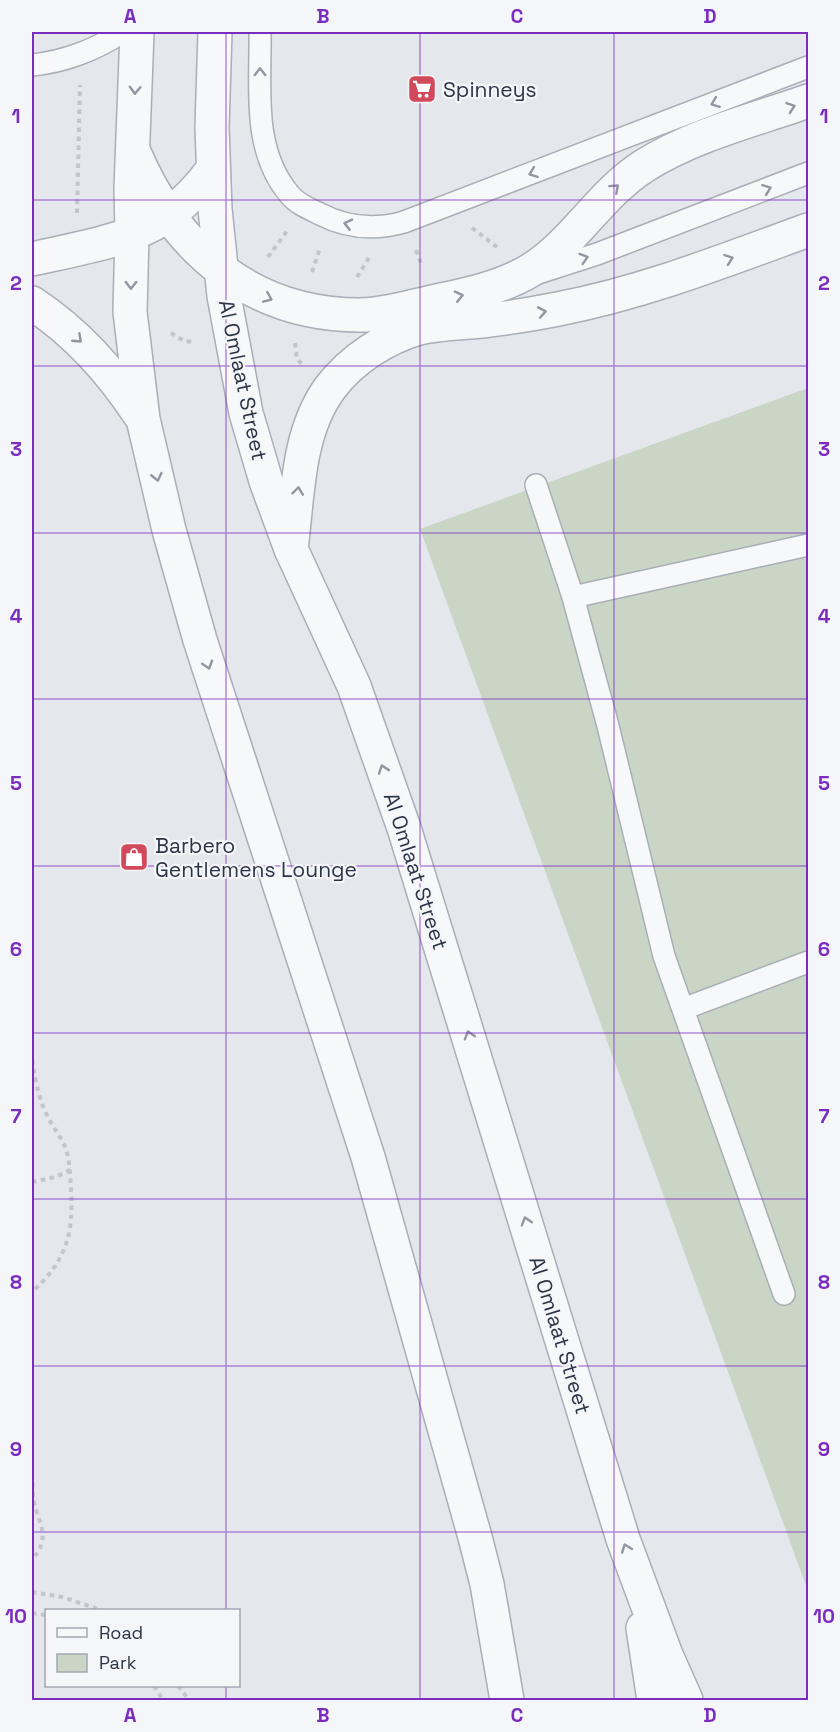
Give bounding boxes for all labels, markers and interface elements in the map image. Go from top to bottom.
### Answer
text: A [124,3,137,29]
text: B [316,3,330,29]
text: C [511,3,524,29]
text: D [703,3,717,29]
one-way arrow [254,68,267,77]
supermarket icon: Spinneys [406,73,438,105]
place label: Spinneys [443,76,537,103]
one-way arrow [128,85,141,94]
one-way arrow [710,96,721,108]
one-way arrow [785,101,796,114]
text: 1 [11,103,21,129]
text: 1 [819,103,829,129]
one-way arrow [528,166,539,178]
one-way arrow [608,184,619,195]
one-way arrow [760,184,771,196]
one-way arrow [343,218,353,231]
one-way arrow [578,252,589,265]
one-way arrow [723,254,734,267]
text: 2 [10,270,22,296]
text: 2 [818,270,830,296]
one-way arrow [124,280,137,289]
one-way arrow [453,290,463,303]
one-way arrow [262,291,273,303]
street label: Al Omlaat Street [213,297,273,463]
one-way arrow [537,306,547,319]
one-way arrow [71,332,81,343]
text: 3 [10,436,22,462]
text: 3 [818,436,830,462]
one-way arrow [149,472,162,482]
one-way arrow [292,486,304,495]
text: 4 [10,603,23,629]
text: 4 [818,603,831,629]
one-way arrow [201,659,214,670]
one-way arrow [378,764,391,775]
text: 5 [10,770,22,796]
text: 5 [818,770,830,796]
street label: Al Omlaat Street [378,789,454,953]
place label: Barbero Gentlemens Lounge [155,832,357,883]
shop icon: Barbero Gentlemens Lounge [118,841,150,873]
text: 6 [10,936,22,962]
text: 6 [818,936,830,962]
one-way arrow [464,1030,476,1041]
text: 7 [10,1103,22,1129]
text: 7 [818,1103,830,1129]
one-way arrow [521,1216,533,1227]
street label: Al Omlaat Street [523,1253,597,1417]
text: 8 [10,1269,22,1295]
text: 8 [818,1269,830,1295]
text: 9 [10,1436,22,1462]
text: 9 [818,1436,830,1462]
one-way arrow [621,1543,634,1554]
text: 10 [5,1603,27,1629]
text: 10 [813,1603,835,1629]
legend [45,1609,240,1687]
text: Road [99,1621,143,1644]
text: Park [99,1651,137,1674]
text: A [124,1702,137,1728]
text: B [316,1702,330,1728]
text: C [511,1702,524,1728]
text: D [703,1702,717,1728]

